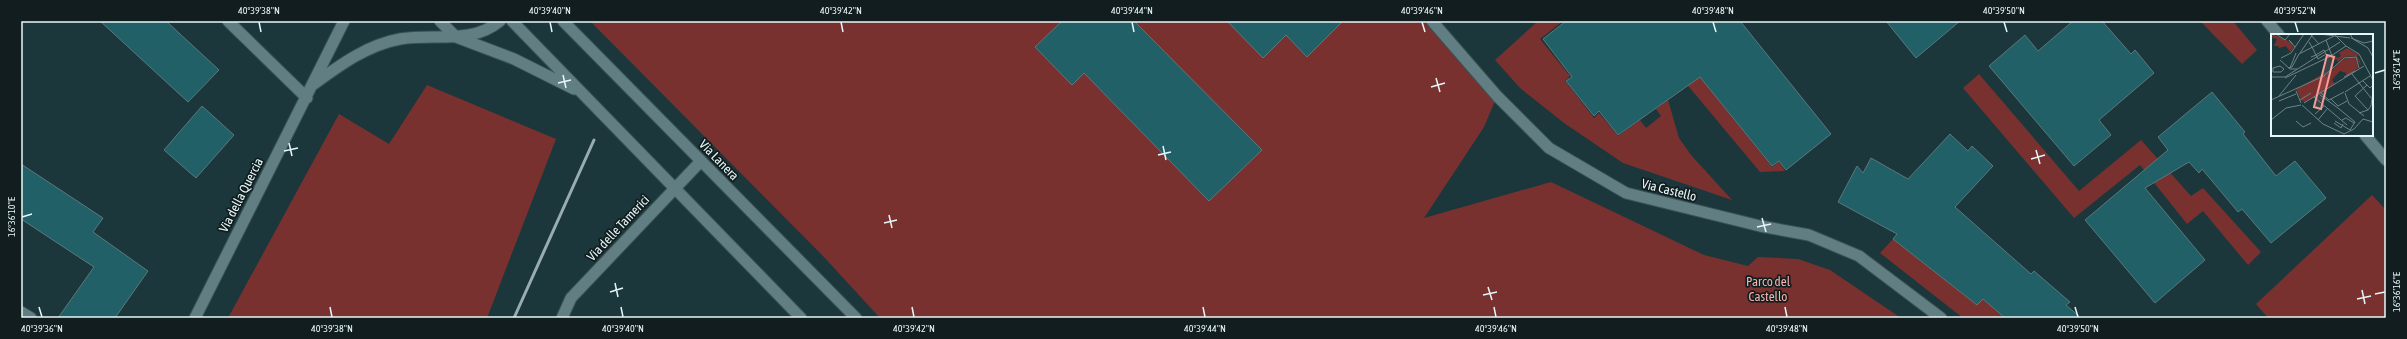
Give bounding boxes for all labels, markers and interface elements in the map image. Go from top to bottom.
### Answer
text: 40°39'38"N [238,5,280,16]
text: 40°39'40"N [529,5,571,16]
text: 40°39'42"N [820,5,862,16]
text: 40°39'44"N [1111,5,1153,16]
text: 40°39'46"N [1401,5,1443,16]
text: 40°39'48"N [1692,5,1734,16]
text: 40°39'50"N [1983,5,2025,16]
text: 40°39'52"N [2274,5,2316,16]
inset map [2271,34,2373,136]
text: 16°36'14"E [2391,49,2402,90]
street label: Via Lanera [696,137,742,183]
street label: Via della Quercia [216,155,266,235]
street label: Via Castello [1640,176,1698,204]
street label: Via delle Tamerici [584,192,652,264]
text: 16°36'10"E [6,196,17,237]
text: 16°36'16"E [2391,271,2402,312]
park label: Parco del Castello [1746,274,1791,304]
text: 40°39'36"N [21,323,63,334]
text: 40°39'38"N [311,323,353,334]
text: 40°39'40"N [602,323,644,334]
text: 40°39'42"N [893,323,935,334]
text: 40°39'44"N [1184,323,1226,334]
text: 40°39'46"N [1475,323,1517,334]
text: 40°39'48"N [1766,323,1808,334]
text: 40°39'50"N [2057,323,2099,334]

